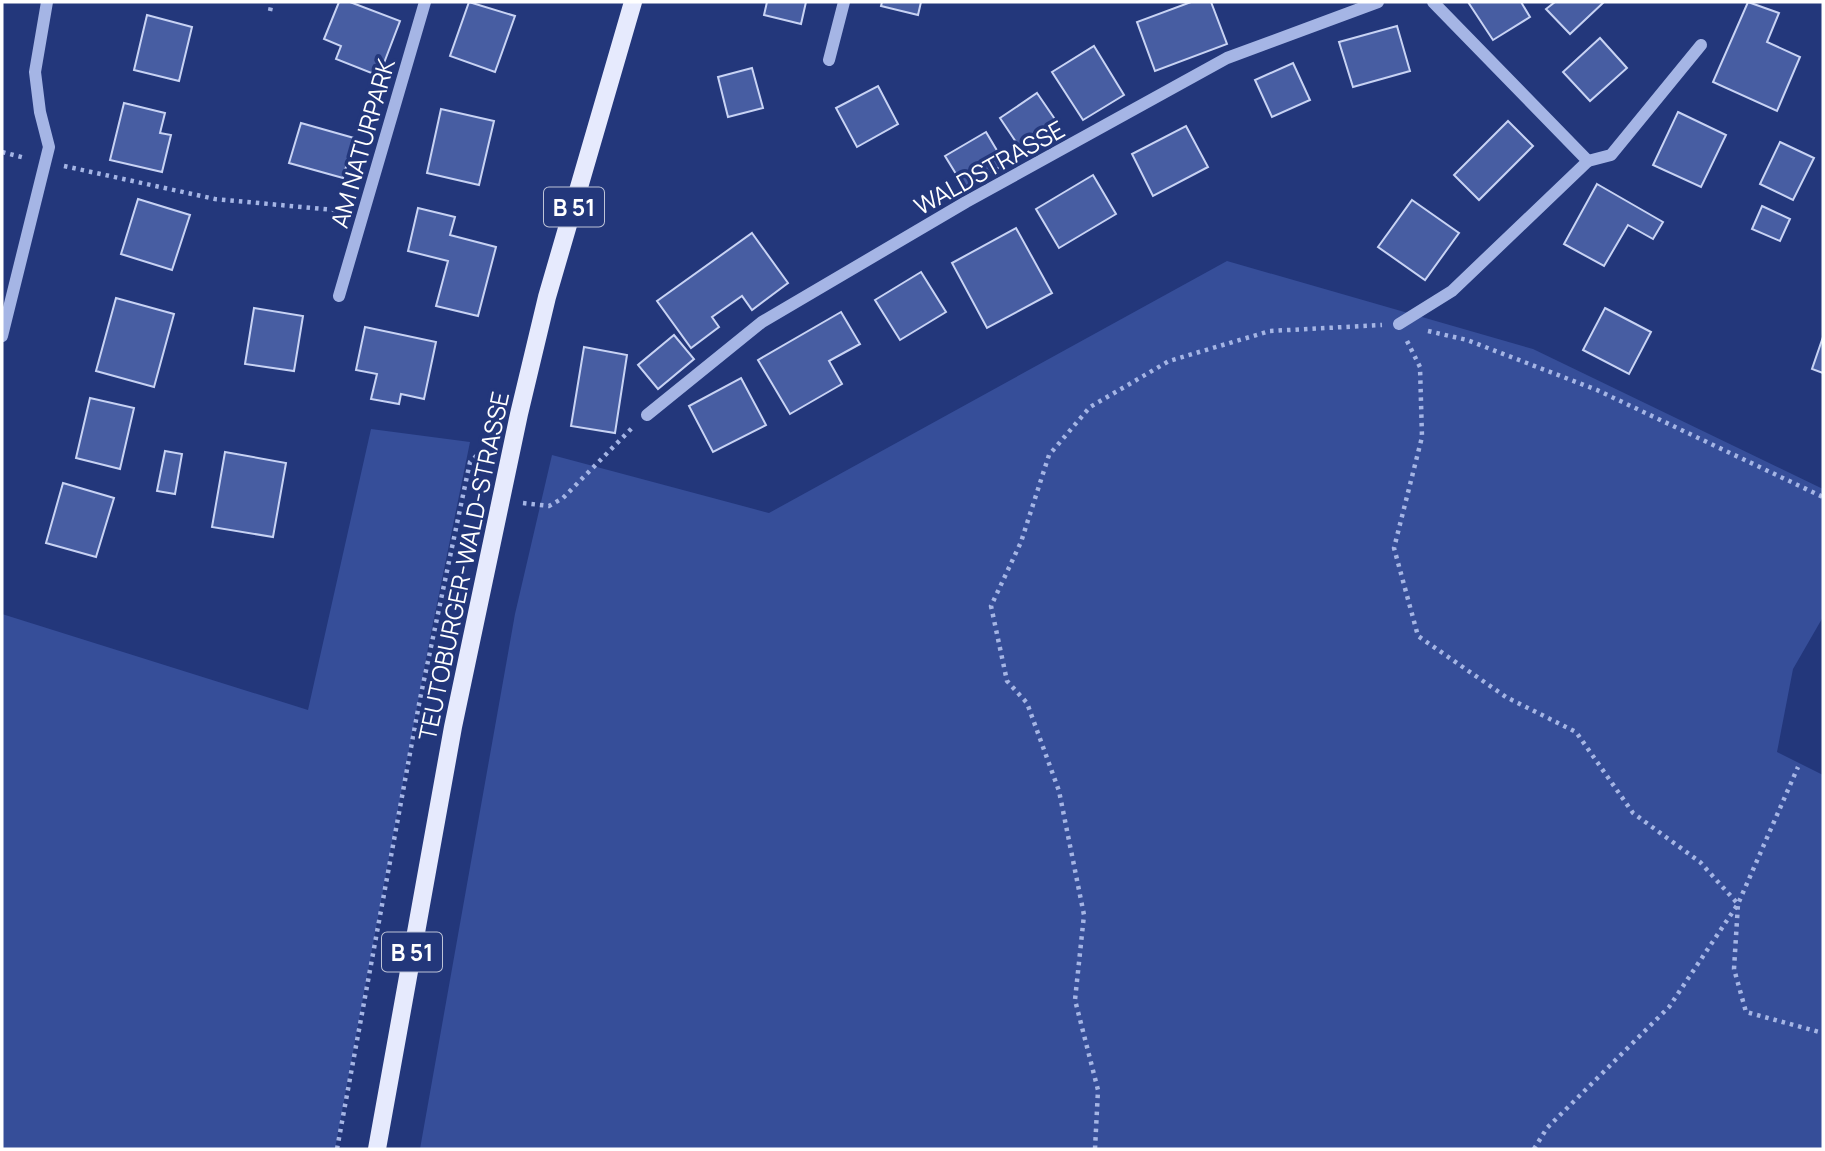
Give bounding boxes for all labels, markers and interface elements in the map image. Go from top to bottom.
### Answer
street label: AM NATURPARK [322,54,402,231]
street label: WALDSTRASSE [908,112,1070,222]
road number: B 51 [544,188,604,227]
street label: TEUTOBURGER-WALD-STRASSE [410,388,516,744]
road number: B 51 [382,932,442,972]

